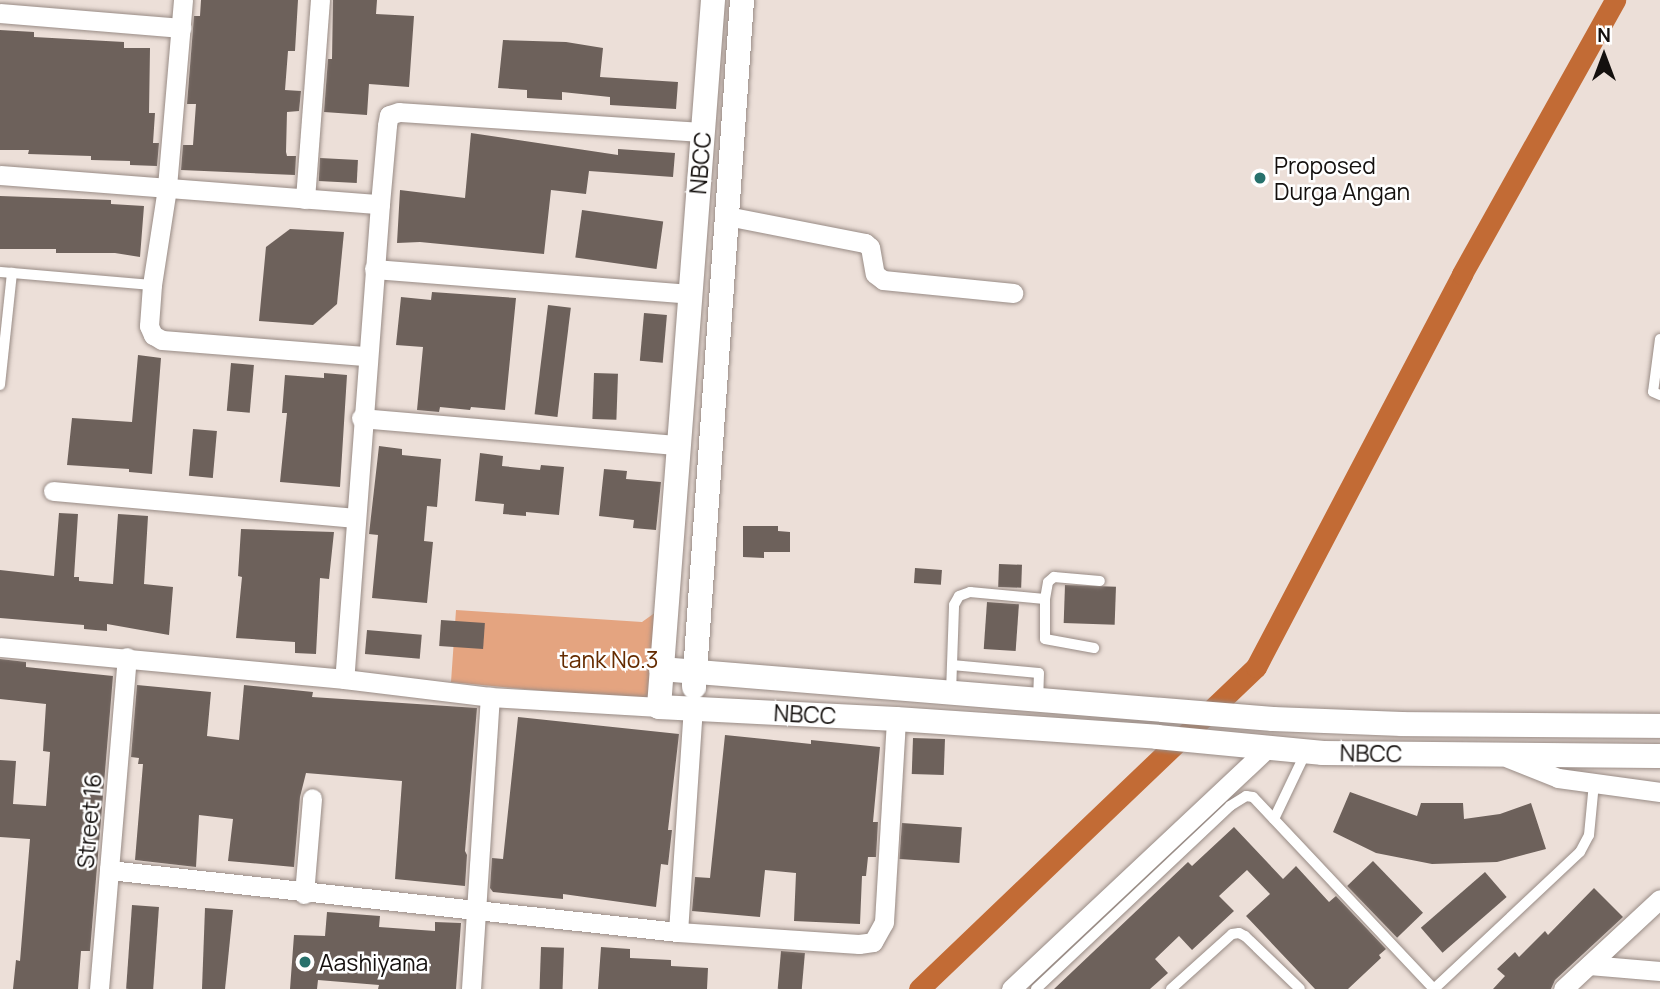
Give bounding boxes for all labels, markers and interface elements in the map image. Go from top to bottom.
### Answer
north arrow [1569,21,1639,91]
text: N [1597,22,1611,48]
street label: NBCC [684,131,716,195]
place label: Proposed Durga Angan [1274,151,1410,205]
marker: Proposed Durga Angan [1252,170,1268,186]
park label: tank No.3 [559,645,659,673]
street label: NBCC [773,699,837,729]
street label: NBCC [1339,739,1403,767]
street label: Street 16 [71,772,107,870]
place label: Aashiyana [319,948,428,976]
marker: Aashiyana [297,954,313,970]

